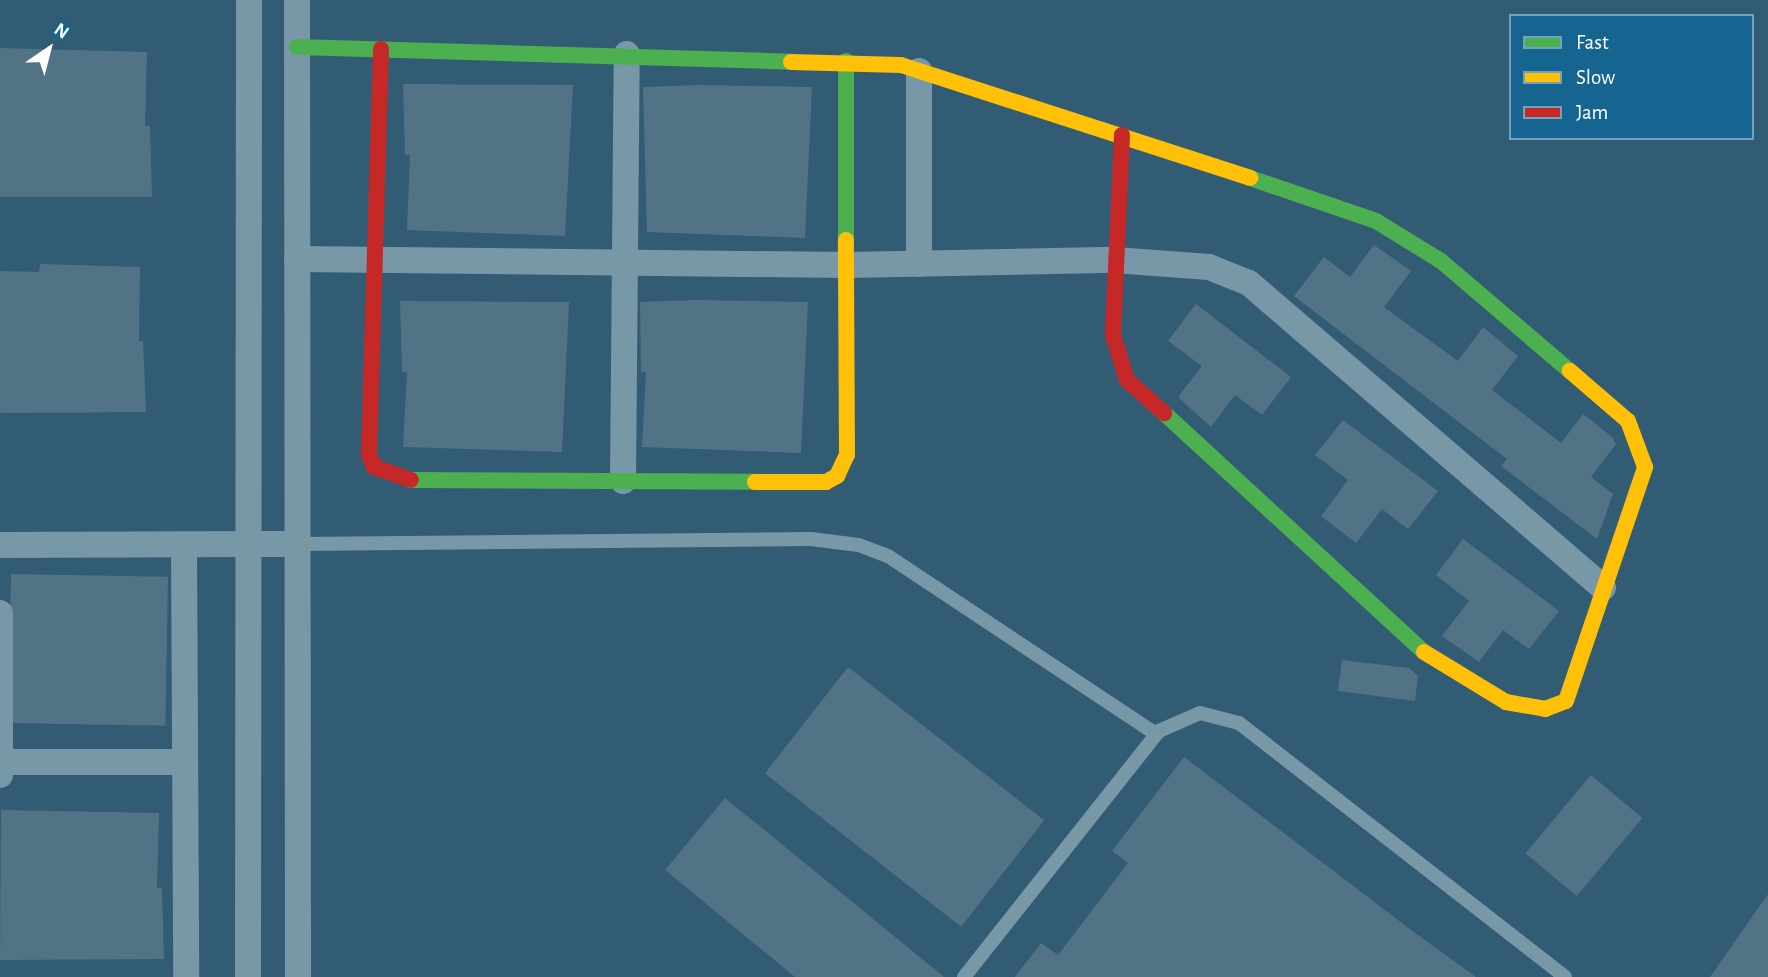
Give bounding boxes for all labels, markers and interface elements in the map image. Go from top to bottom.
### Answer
north arrow [14,14,84,84]
legend [1509,14,1754,140]
text: N [50,20,72,43]
text: Fast [1576,32,1609,53]
text: Slow [1576,67,1615,88]
text: Jam [1576,102,1608,123]

